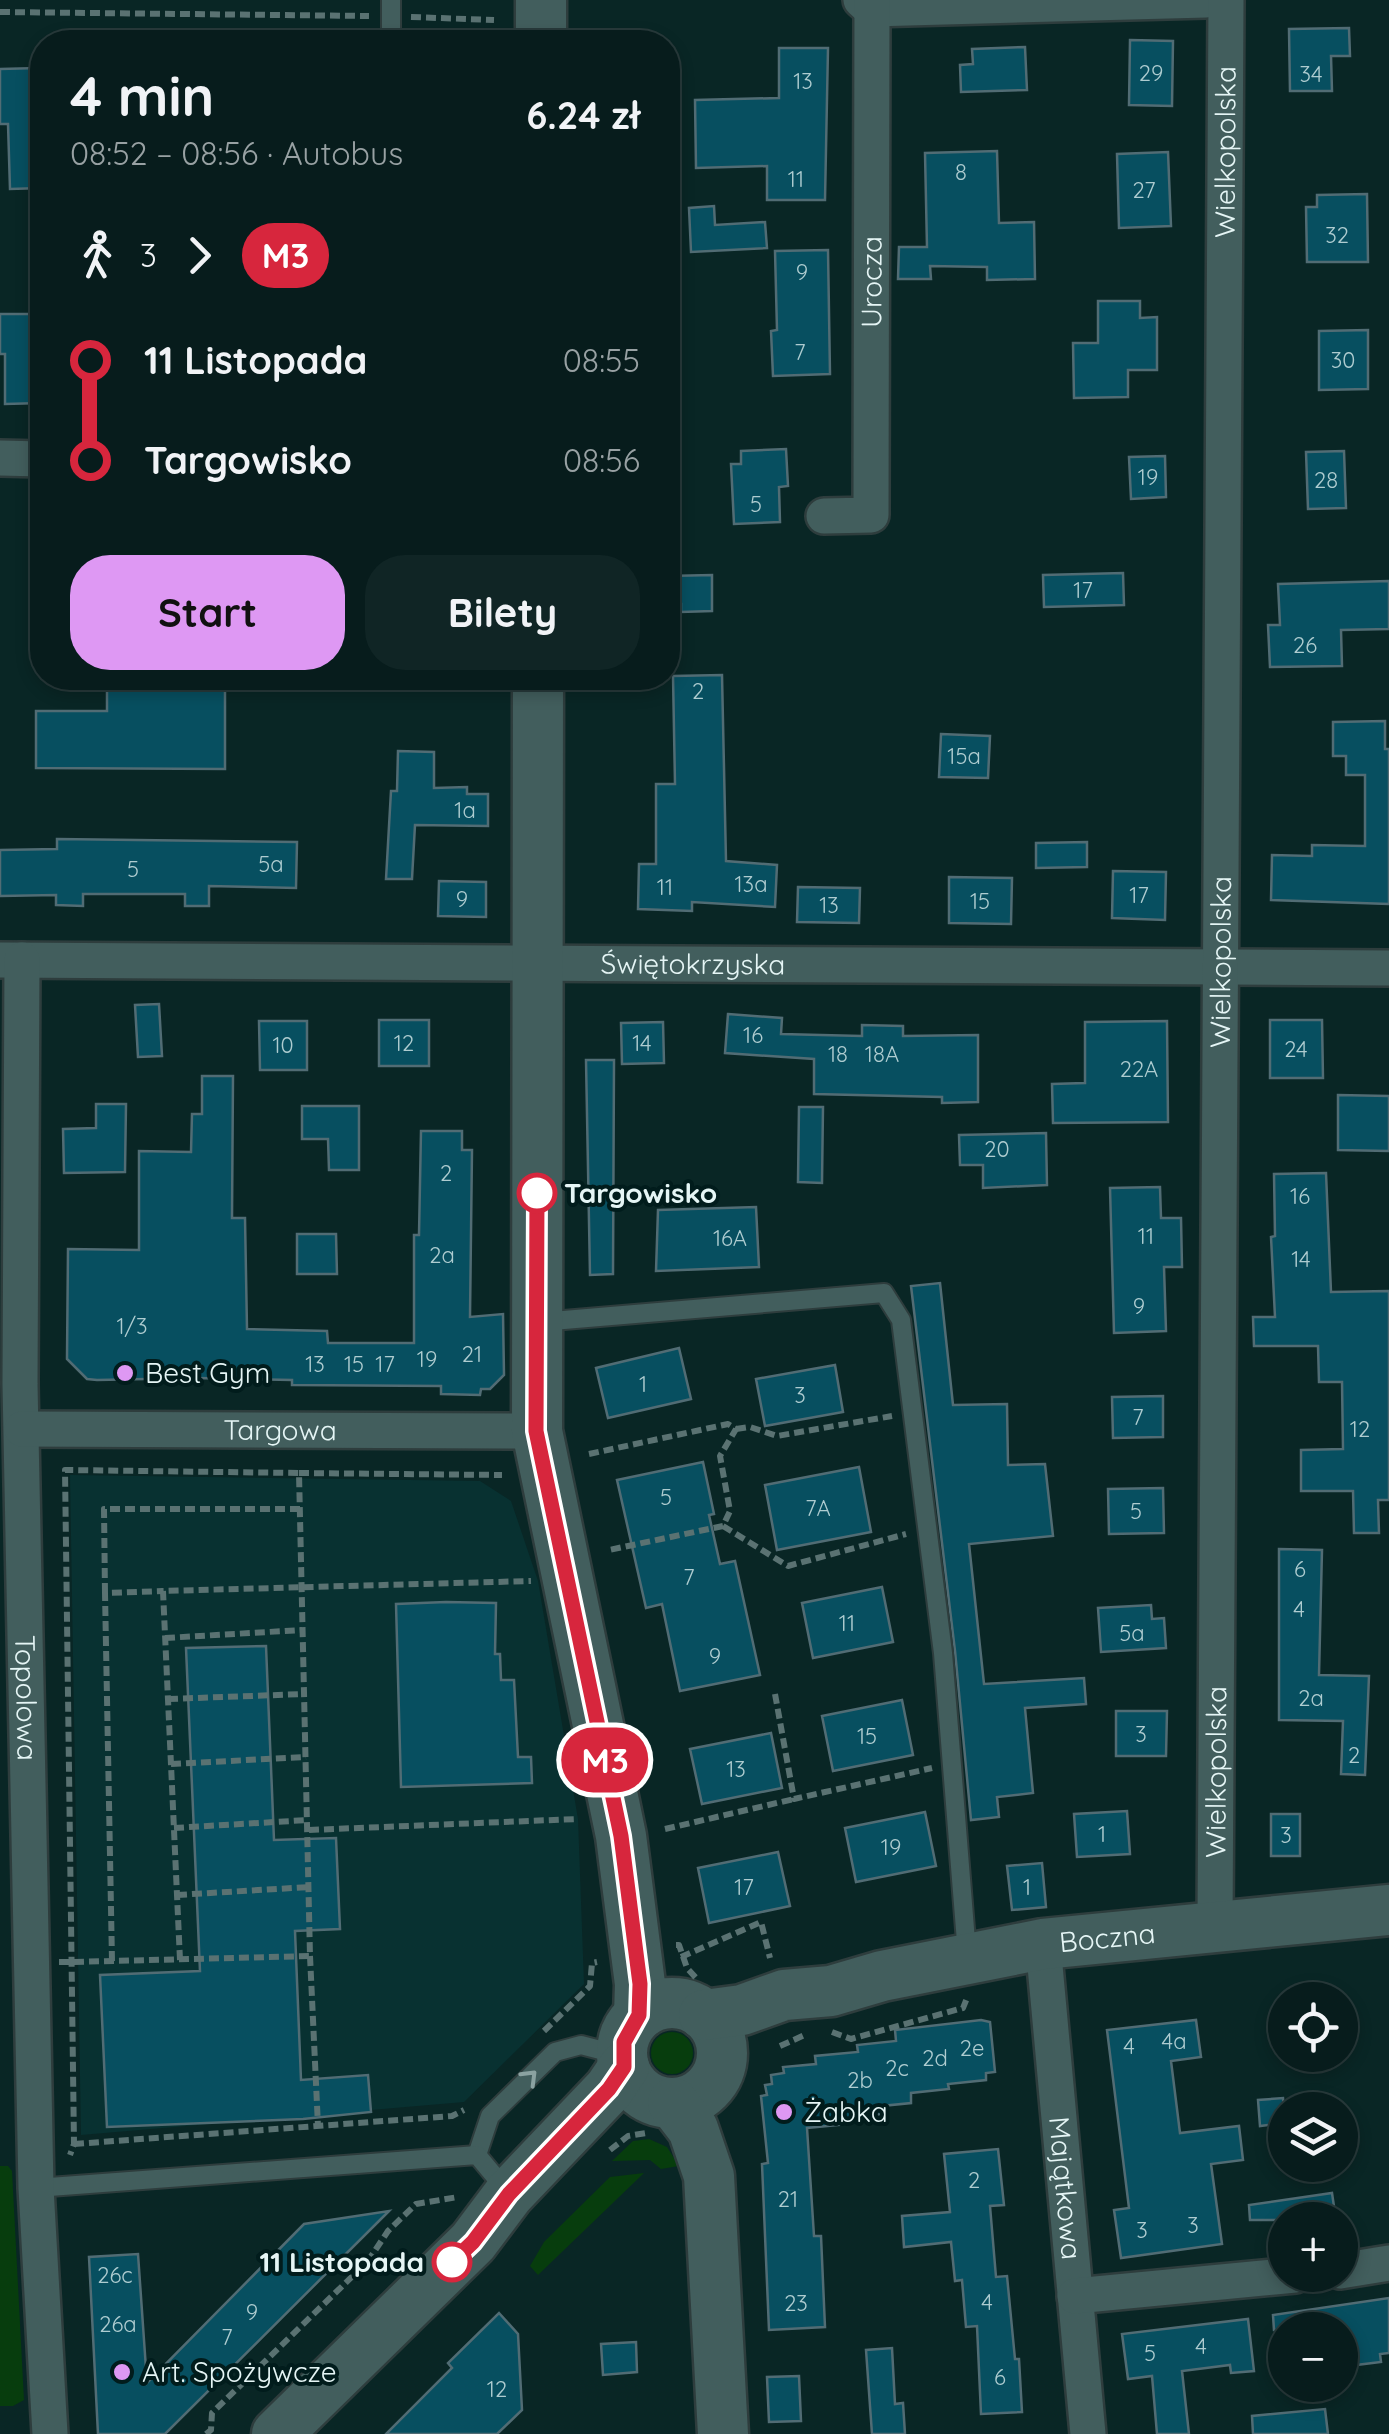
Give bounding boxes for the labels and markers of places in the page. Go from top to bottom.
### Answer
marker: Targowisko [518,1174,556,1212]
place label: Targowisko [564,1175,717,1210]
place label: Best Gym [145,1355,270,1390]
marker: Best Gym [114,1362,136,1384]
place label: Żabka [804,2094,888,2129]
marker: Żabka [773,2101,795,2123]
marker: 11 Listopada [433,2243,471,2281]
place label: 11 Listopada [259,2244,424,2279]
place label: Art. Spożywcze [142,2354,337,2389]
marker: Art. Spożywcze [111,2361,133,2383]

